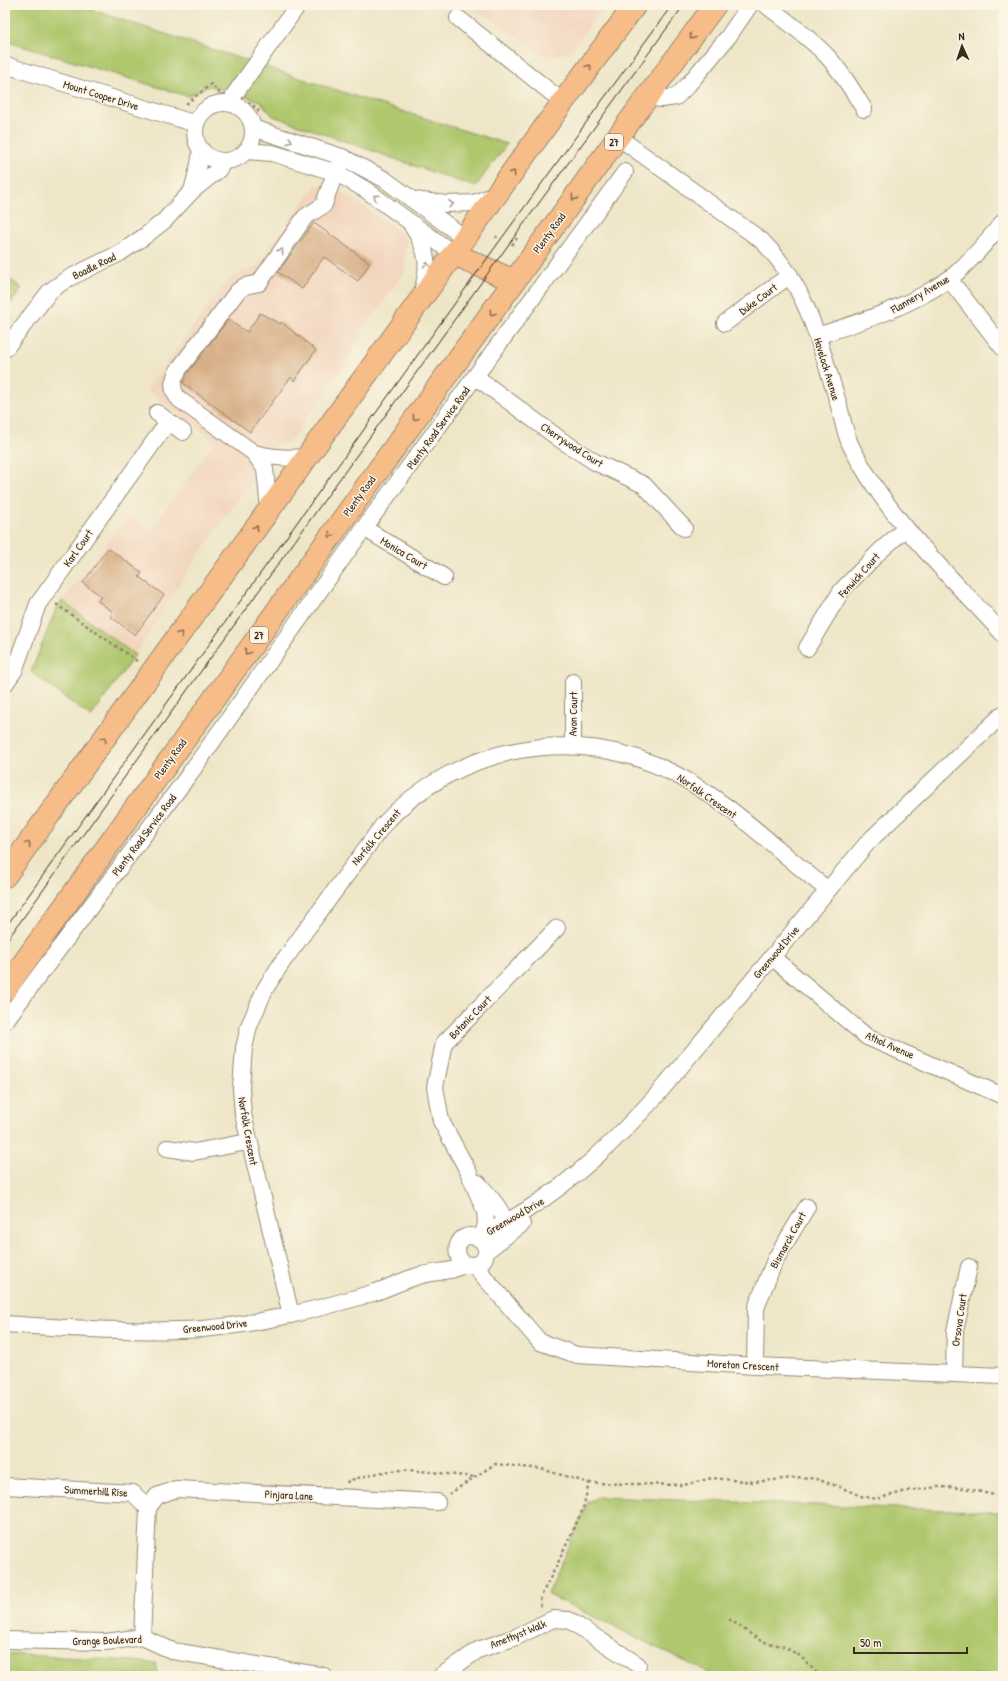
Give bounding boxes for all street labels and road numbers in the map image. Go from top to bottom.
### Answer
street label: Mount Cooper Drive [62,77,141,113]
road number: 27 [605,134,623,150]
street label: Plenty Road [530,209,569,256]
street label: Boadle Road [70,249,119,282]
street label: Flannery Avenue [887,271,952,317]
street label: Duke Court [736,280,780,318]
street label: Havelock Avenue [811,336,843,403]
street label: Plenty Road Service Road [403,383,473,472]
street label: Cherrywood Court [538,420,606,471]
street label: Plenty Road [340,472,379,519]
street label: Karl Court [60,526,96,569]
street label: Monica Court [378,534,430,573]
street label: Fenwick Court [835,550,883,601]
road number: 27 [250,627,268,643]
street label: Avon Court [566,691,580,736]
street label: Plenty Road [151,735,190,782]
street label: Norfolk Crescent [675,770,740,822]
street label: Plenty Road Service Road [109,791,180,879]
street label: Norfolk Crescent [348,806,404,868]
street label: Greenwood Drive [750,922,803,981]
street label: Botanic Court [446,992,494,1042]
street label: Athol Avenue [864,1028,917,1062]
street label: Norfolk Crescent [235,1096,261,1167]
street label: Greenwood Drive [483,1193,547,1238]
street label: Bismarck Court [767,1209,809,1271]
street label: Orsova Court [948,1293,970,1347]
street label: Greenwood Drive [182,1316,249,1336]
street label: Moreton Crescent [707,1356,779,1374]
street label: Summerhill Rise [64,1482,129,1500]
street label: Pinjara Lane [264,1487,314,1503]
street label: Amethyst Walk [488,1616,549,1652]
street label: Grange Boulevard [72,1632,143,1648]

